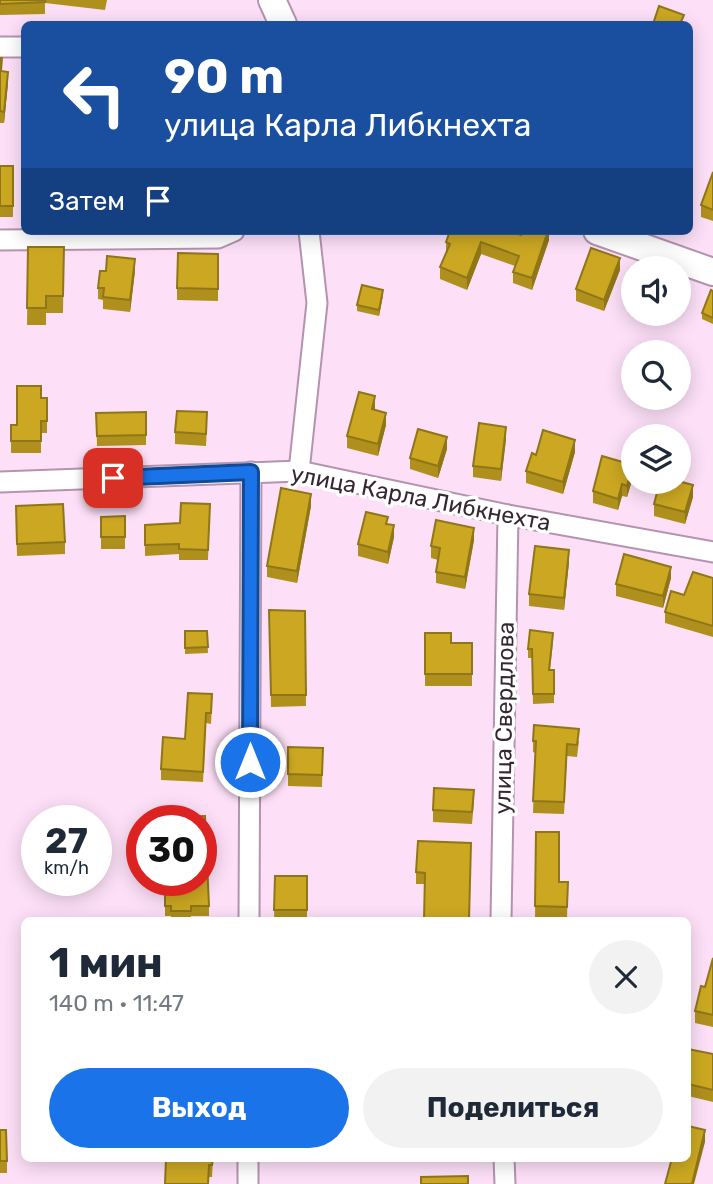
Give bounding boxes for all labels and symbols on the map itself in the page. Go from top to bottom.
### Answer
pin [83,448,143,508]
street label: улица Карла Либкнехта [289,459,553,537]
street label: улица Свердлова [488,621,520,815]
position arrow [213,725,287,799]
speed limit sign: 30 [126,805,217,896]

